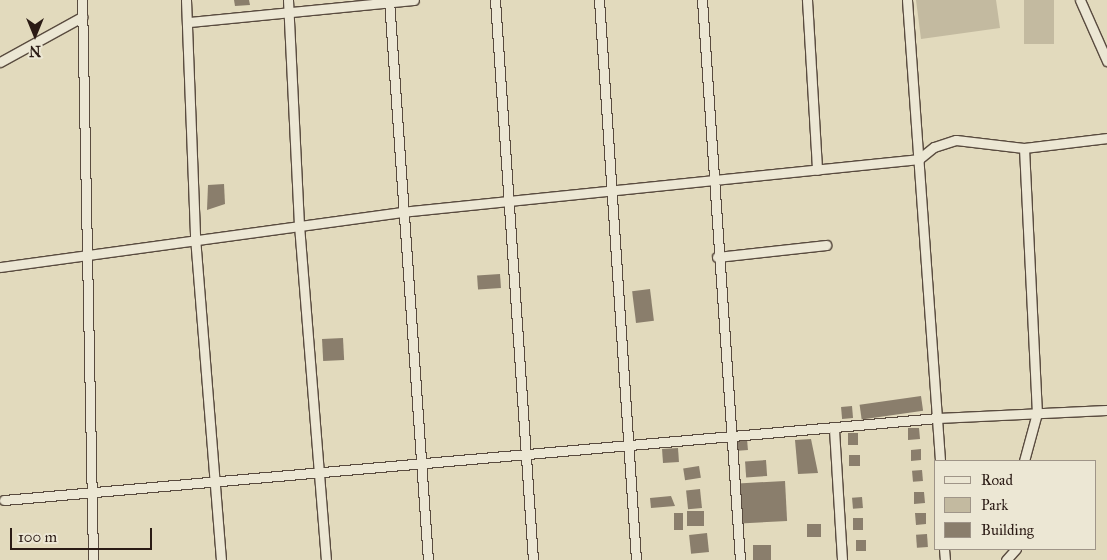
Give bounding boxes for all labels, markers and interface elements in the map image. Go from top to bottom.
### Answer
north arrow [10,10,60,60]
text: N [29,42,41,59]
legend [934,460,1097,550]
text: Road [981,471,1013,489]
text: Park [981,496,1008,514]
scale bar [12,518,155,550]
text: Building [981,521,1034,539]
text: 100 m [18,528,57,546]

